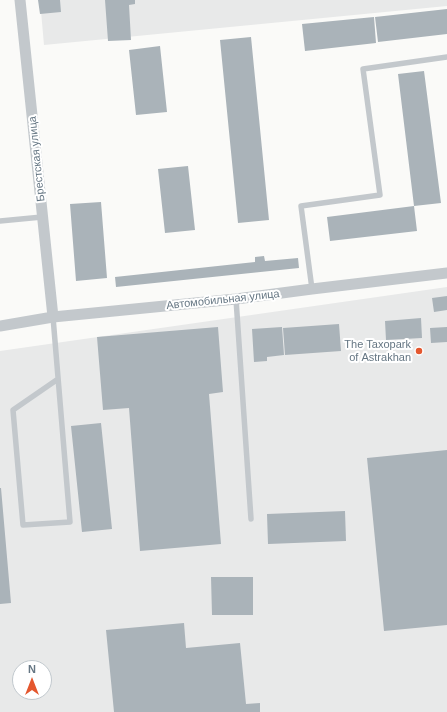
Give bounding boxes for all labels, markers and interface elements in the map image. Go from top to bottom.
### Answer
street label: Брестская улица [26,116,48,202]
street label: Автомобильная улица [166,287,280,313]
place label: The Taxopark of Astrakhan [344,338,411,364]
marker: The Taxopark of Astrakhan [414,346,424,356]
north arrow [12,660,52,700]
text: N [28,663,36,675]

